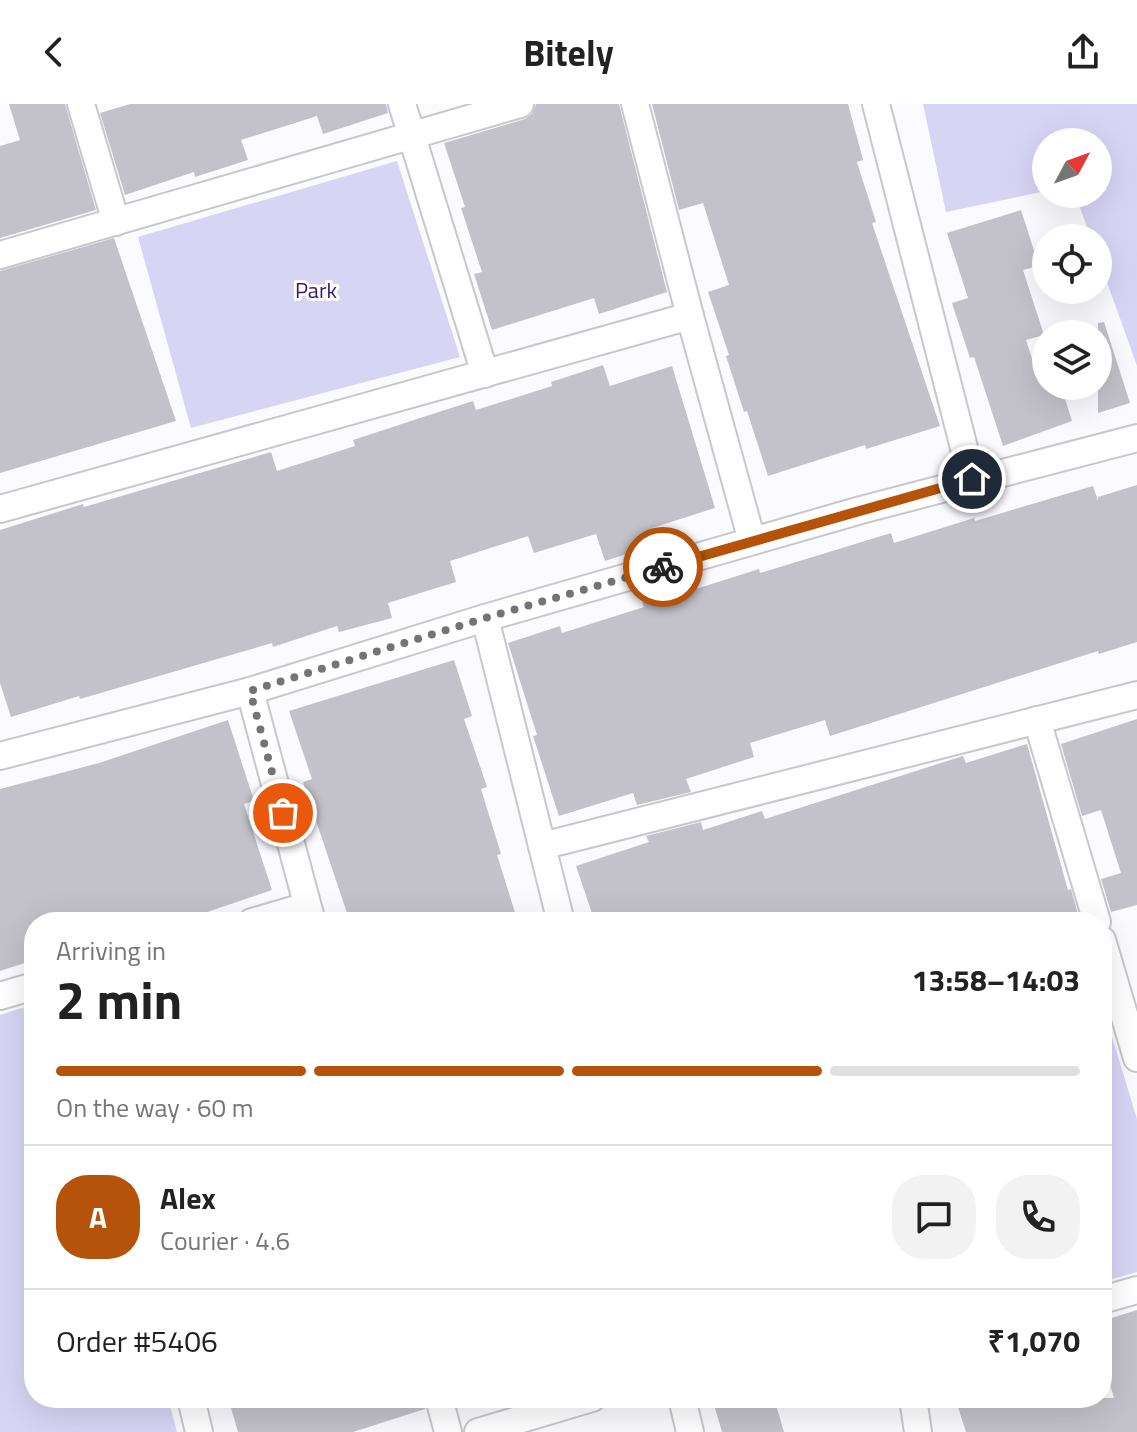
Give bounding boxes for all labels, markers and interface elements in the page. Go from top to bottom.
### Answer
text: Bitely [523,25,614,80]
icon: back [32,30,76,74]
icon: share [1061,30,1105,74]
north arrow [1032,128,1112,208]
map controls [1032,128,1112,400]
button: locate [1032,224,1112,304]
park label: Park [295,273,338,307]
button: layers [1032,320,1112,400]
pin [938,445,1006,513]
icon: home [950,457,994,501]
courier [623,527,703,607]
icon: bike [641,545,685,589]
pin [249,779,317,847]
icon: bag [261,791,305,835]
text: Arriving in [56,931,166,970]
text: 13:58–14:03 [912,957,1080,1003]
text: 2 min [56,960,182,1039]
text: On the way · 60 m [56,1088,254,1127]
text: Alex [160,1175,216,1221]
button: chat [892,1175,976,1259]
button: phone [996,1175,1080,1259]
text: A [89,1194,107,1240]
text: Courier · 4.6 [160,1221,290,1260]
text: Order #5406 [56,1318,218,1364]
text: ₹1,070 [988,1318,1080,1364]

